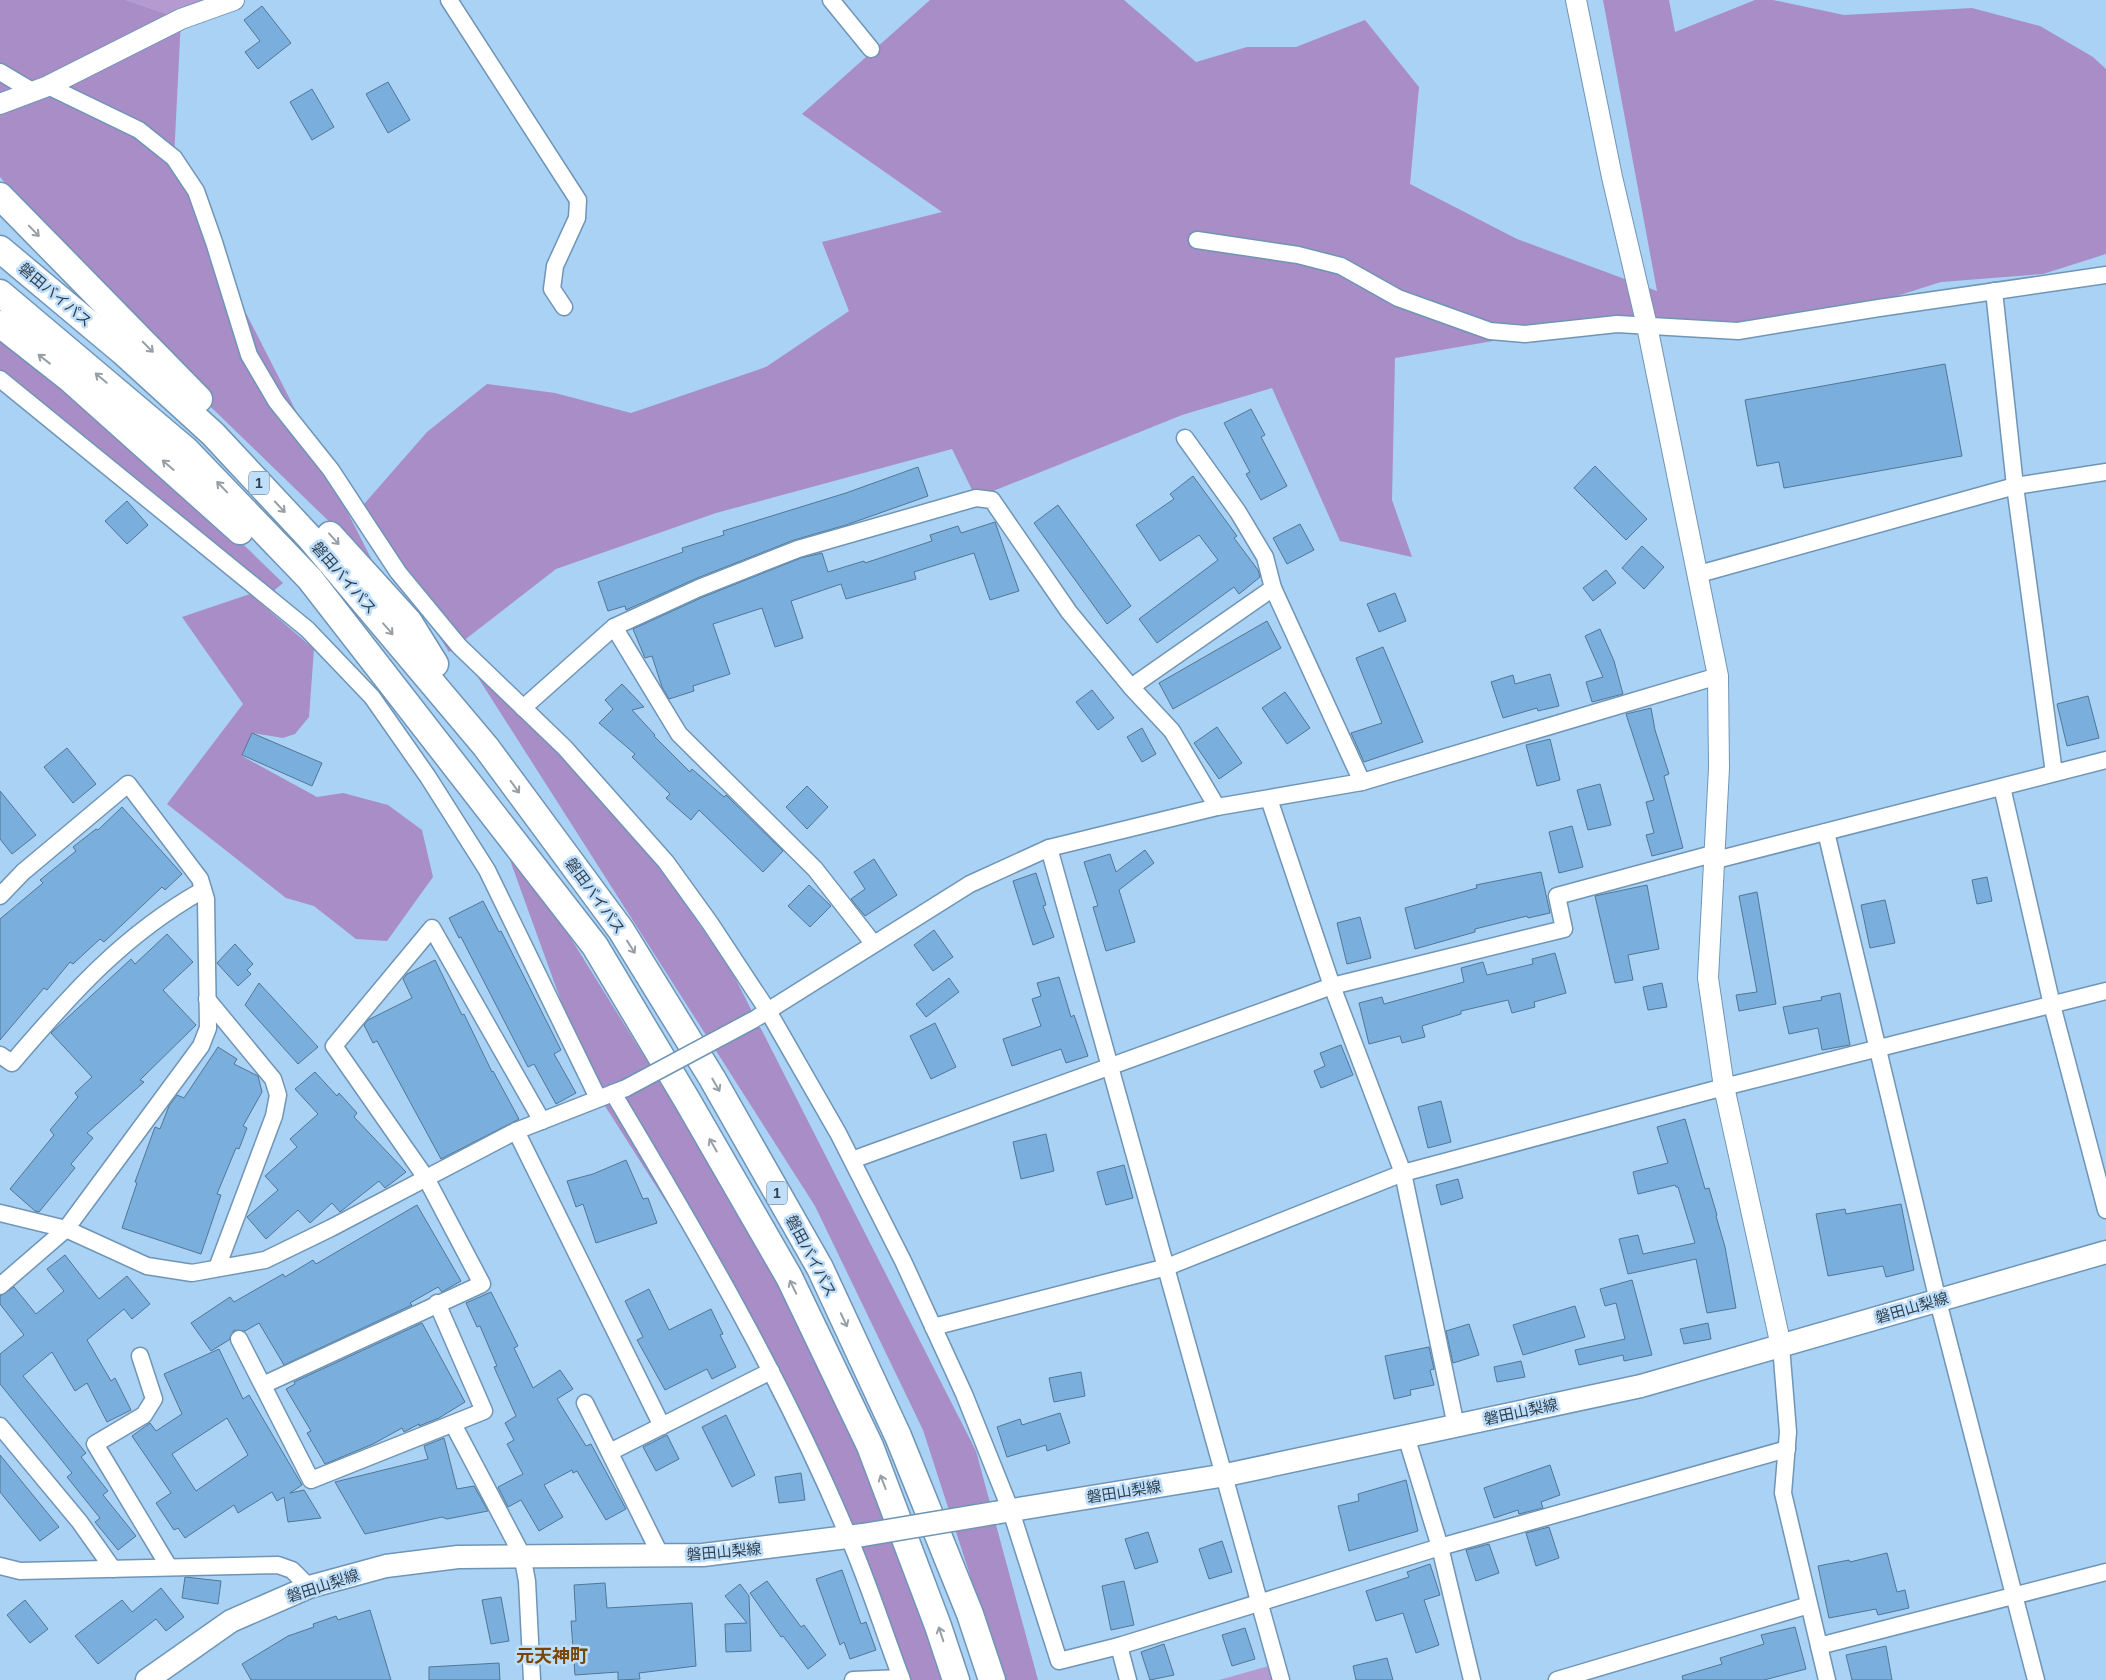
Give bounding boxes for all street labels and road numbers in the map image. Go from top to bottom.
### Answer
street label: 磐田バイパス [15,259,95,330]
road number: 1 [249,472,269,494]
street label: 磐田バイパス [309,538,380,617]
street label: 磐田バイパス [562,854,629,937]
road number: 1 [767,1182,787,1204]
street label: 磐田バイパス [783,1212,840,1299]
street label: 磐田山梨線 [1873,1289,1950,1326]
street label: 磐田山梨線 [1482,1395,1559,1428]
street label: 磐田山梨線 [1086,1477,1162,1506]
street label: 磐田山梨線 [686,1540,762,1563]
street label: 磐田山梨線 [285,1566,361,1605]

